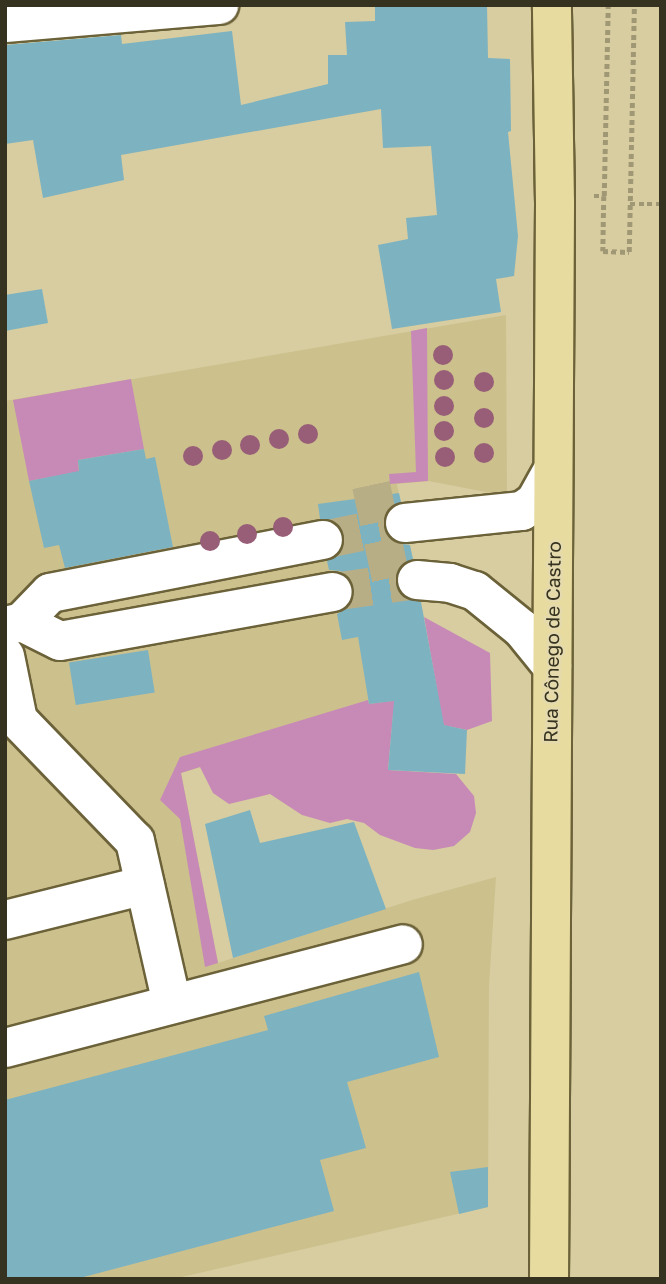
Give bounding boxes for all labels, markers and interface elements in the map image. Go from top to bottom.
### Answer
street label: Rua Cônego de Castro [539,541,565,743]

